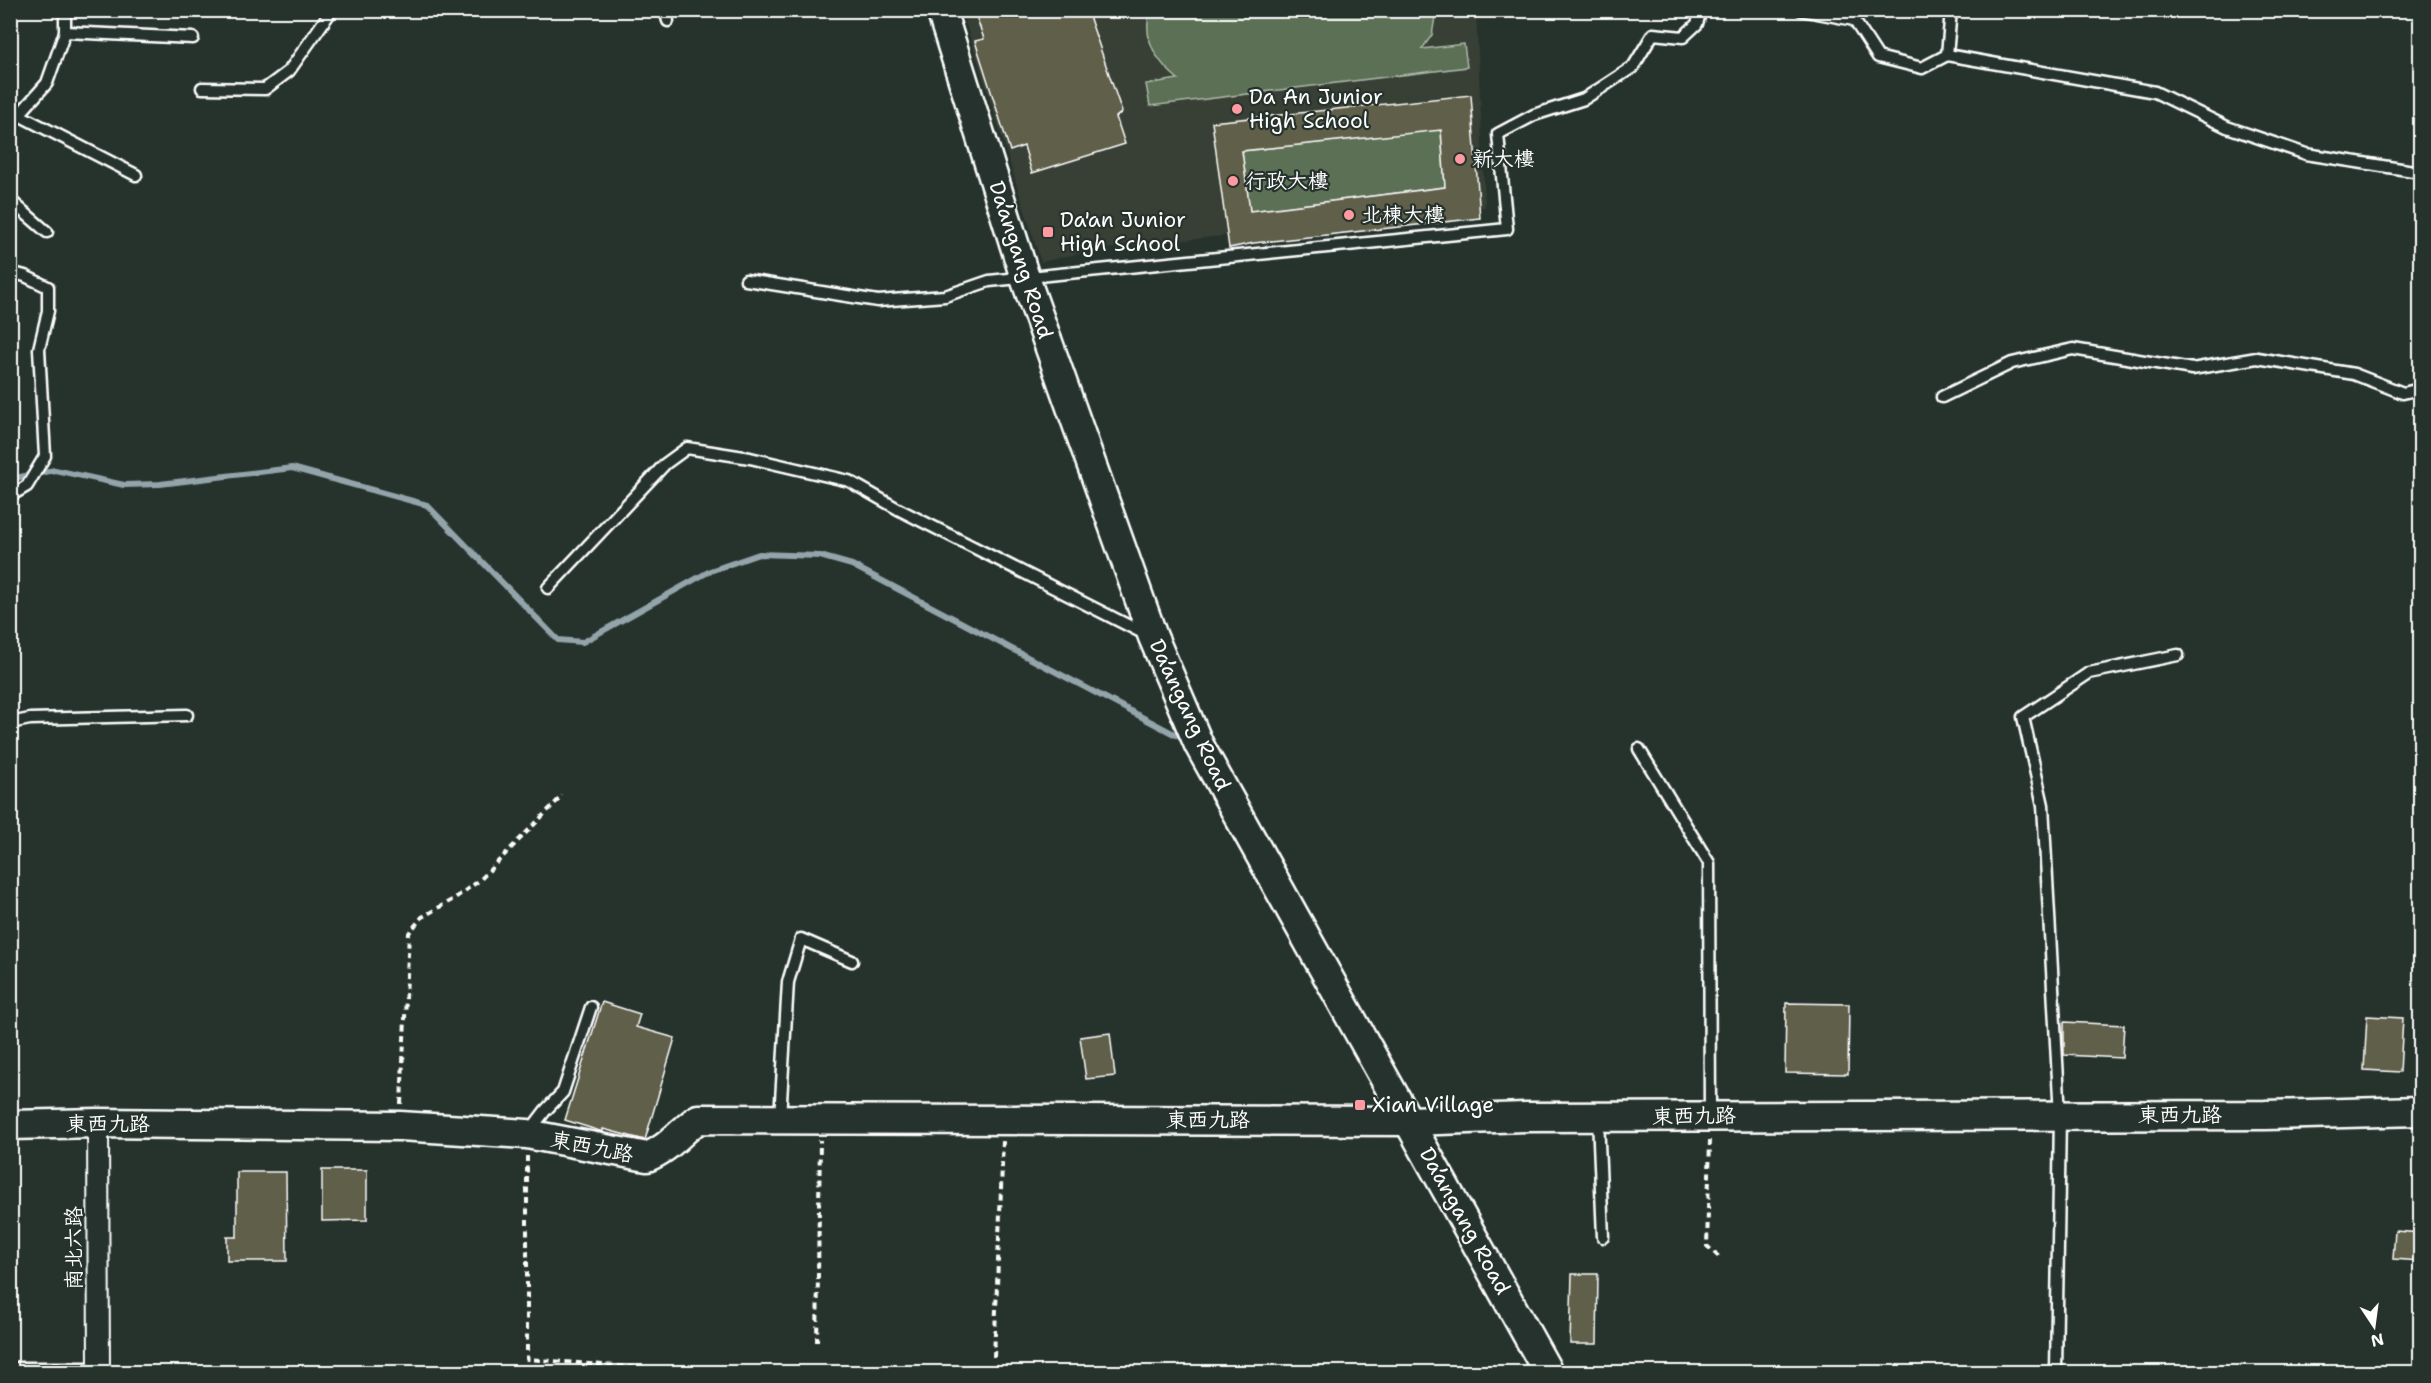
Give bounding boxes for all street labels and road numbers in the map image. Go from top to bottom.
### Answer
street label: Da’angang Road [982,178,1060,342]
street label: Da’angang Road [1143,635,1237,795]
street label: 東西九路 [1652,1101,1736,1131]
street label: 東西九路 [2138,1101,2222,1129]
street label: 東西九路 [1166,1106,1250,1134]
street label: 東西九路 [66,1110,150,1138]
street label: 東西九路 [548,1125,636,1169]
street label: Da’angang Road [1413,1142,1517,1300]
street label: 南北六路 [60,1206,88,1290]

